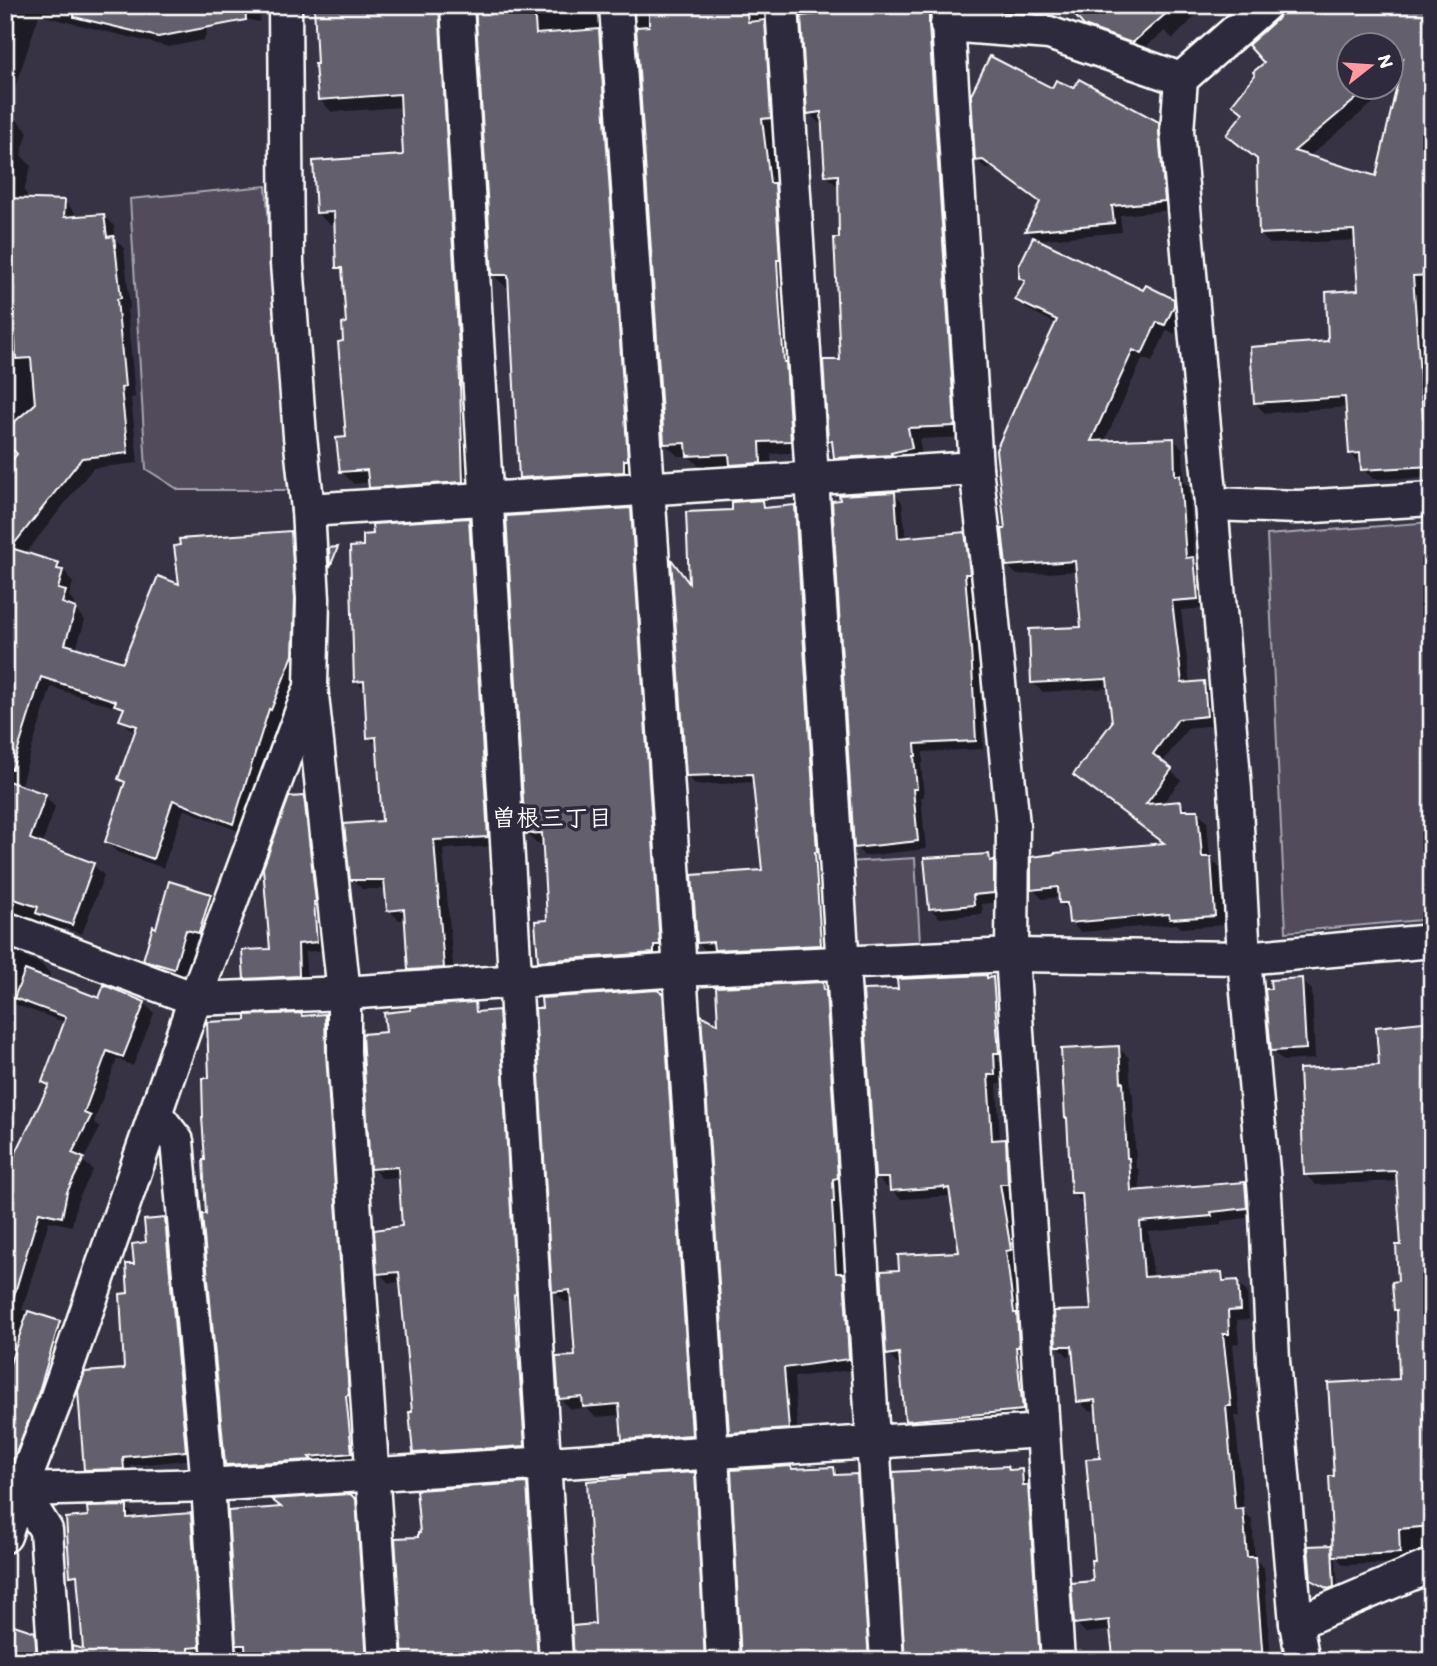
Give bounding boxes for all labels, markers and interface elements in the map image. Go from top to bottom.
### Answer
north arrow [1336,32,1406,102]
text: N [1373,52,1399,71]
district label: 曽根三丁目 [492,803,612,832]

